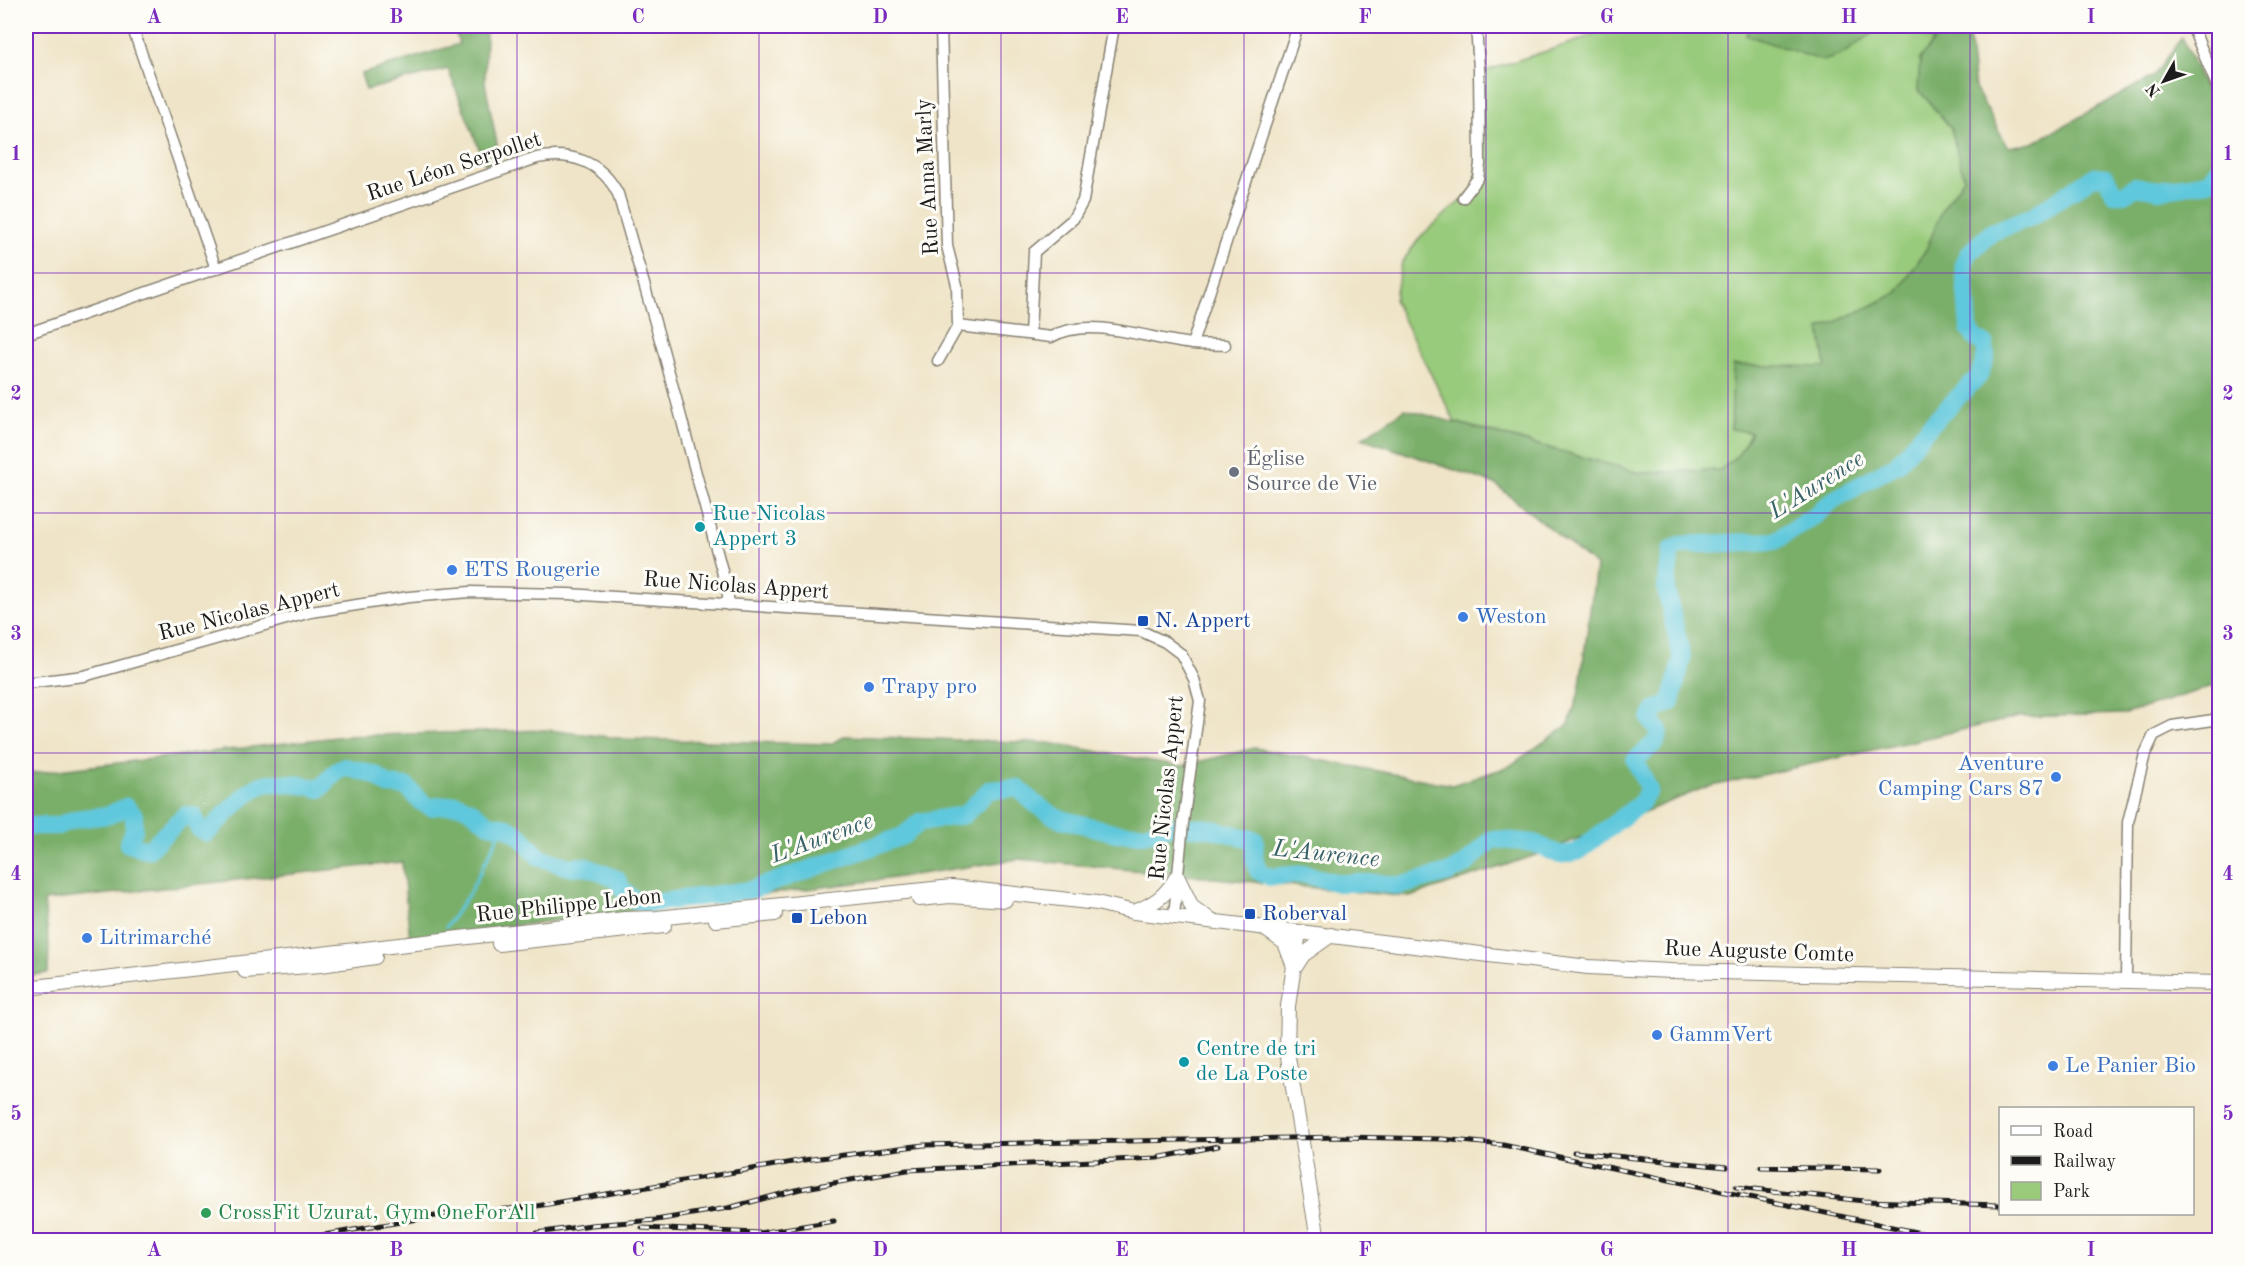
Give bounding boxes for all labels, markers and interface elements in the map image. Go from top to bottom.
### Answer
text: A [146,8,162,28]
text: B [389,8,403,28]
text: C [631,8,645,28]
text: D [872,8,888,28]
text: E [1115,8,1129,28]
text: F [1358,8,1372,28]
text: G [1600,8,1614,28]
text: H [1841,8,1857,28]
text: I [2087,8,2095,28]
north arrow [2134,51,2194,111]
text: N [2143,79,2164,99]
street label: Rue Anna Marly [913,98,943,256]
street label: Rue Léon Serpollet [364,128,544,206]
text: 1 [10,145,22,165]
text: 1 [2222,145,2234,165]
text: 2 [10,385,22,405]
text: 2 [2222,385,2234,405]
place label: Église Source de Vie [1246,445,1377,495]
water label: L'Aurence [1764,447,1869,525]
marker: Église Source de Vie [1227,465,1241,479]
place label: Rue Nicolas Appert 3 [712,503,826,550]
marker: Rue Nicolas Appert 3 [693,520,707,534]
place label: ETS Rougerie [464,559,600,581]
marker: ETS Rougerie [445,563,459,577]
street label: Rue Nicolas Appert [642,569,830,603]
street label: Rue Nicolas Appert [156,579,342,645]
place label: Weston [1475,606,1547,628]
place label: N. Appert [1155,610,1251,632]
marker: Weston [1456,610,1470,624]
marker: N. Appert [1136,614,1150,628]
text: 3 [10,625,22,645]
text: 3 [2222,625,2234,645]
place label: Trapy pro [881,676,977,698]
marker: Trapy pro [862,680,876,694]
street label: Rue Nicolas Appert [1146,694,1188,882]
place label: Aventure Camping Cars 87 [1878,753,2044,800]
marker: Aventure Camping Cars 87 [2049,770,2063,784]
water label: L'Aurence [767,809,877,869]
water label: L'Aurence [1270,837,1381,873]
text: 4 [10,865,22,885]
text: 4 [2222,865,2234,885]
street label: Rue Philippe Lebon [475,885,663,927]
place label: Roberval [1262,903,1347,925]
place label: Lebon [809,907,868,929]
marker: Roberval [1243,907,1257,921]
marker: Lebon [790,911,804,925]
place label: Litrimarché [99,927,211,949]
marker: Litrimarché [80,931,94,945]
street label: Rue Auguste Comte [1663,938,1855,966]
place label: GammVert [1669,1024,1772,1046]
marker: GammVert [1650,1028,1664,1042]
place label: Centre de tri de La Poste [1196,1038,1316,1085]
marker: Centre de tri de La Poste [1177,1055,1191,1069]
place label: Le Panier Bio [2065,1055,2196,1077]
marker: Le Panier Bio [2046,1059,2060,1073]
text: 5 [10,1104,22,1125]
text: 5 [2222,1104,2234,1125]
legend [1999,1107,2194,1215]
text: Road [2053,1123,2093,1141]
text: Railway [2053,1153,2116,1171]
text: Park [2053,1183,2090,1201]
place label: CrossFit Uzurat, Gym OneForAll [218,1202,535,1224]
marker: CrossFit Uzurat, Gym OneForAll [199,1206,213,1220]
text: A [146,1241,162,1261]
text: B [389,1241,403,1261]
text: C [631,1241,645,1261]
text: D [872,1241,888,1261]
text: E [1115,1241,1129,1261]
text: F [1358,1241,1372,1261]
text: G [1600,1241,1614,1261]
text: H [1841,1241,1857,1261]
text: I [2087,1241,2095,1261]

